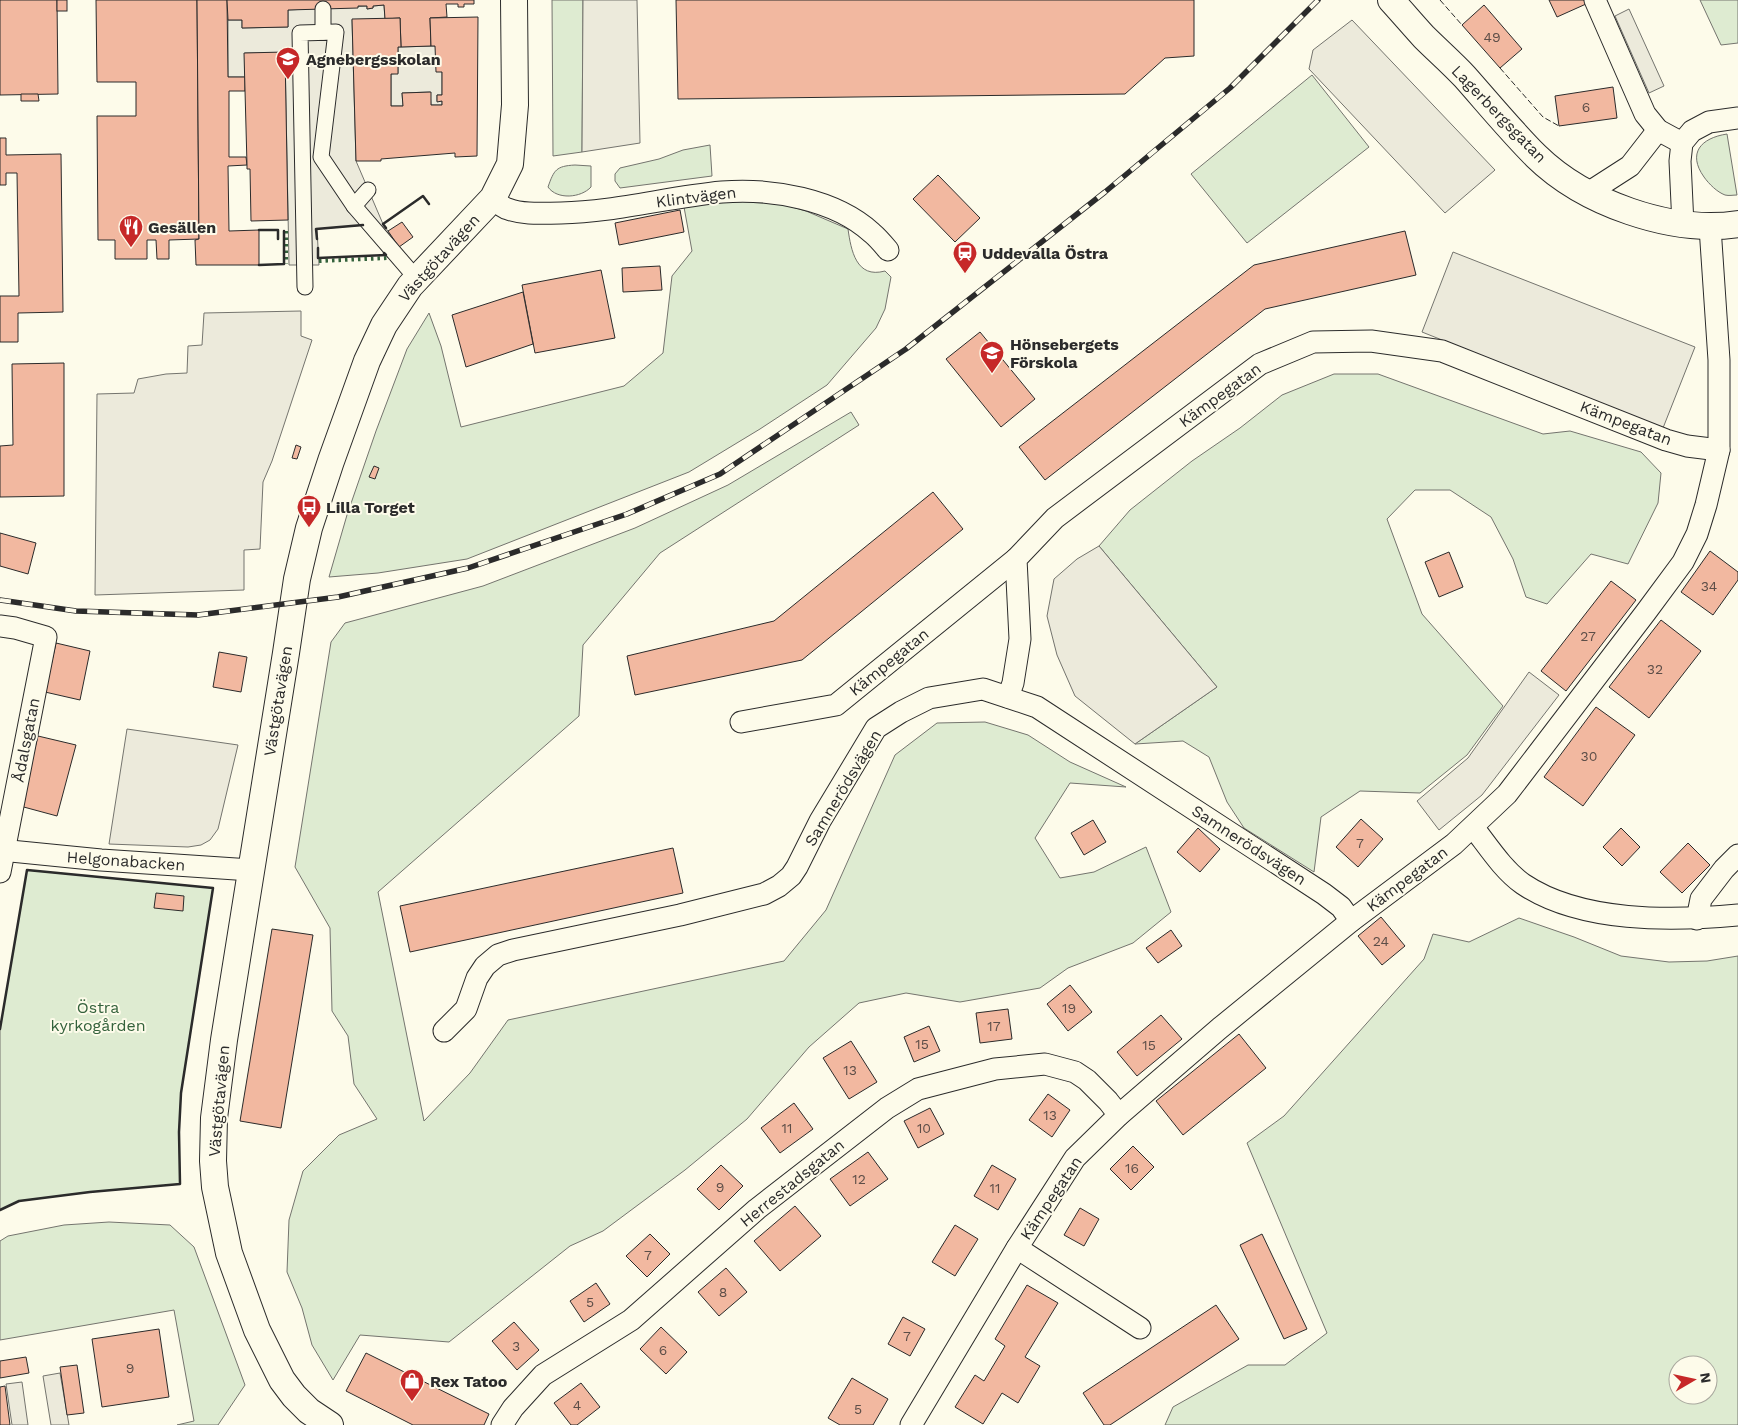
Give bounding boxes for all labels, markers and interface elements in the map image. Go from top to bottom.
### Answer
house number: 49 [1483,29,1501,45]
school or university icon: Agnebergsskolan [275,46,301,80]
place label: Agnebergsskolan [306,50,441,69]
street label: Lagerbergsgatan [1448,61,1550,167]
house number: 6 [1582,99,1590,115]
street label: Klintvägen [655,183,737,211]
street label: Västgötavägen [395,210,483,306]
restaurant icon: Gesällen [118,214,144,248]
place label: Gesällen [148,218,216,237]
station icon: Uddevalla Östra [952,240,978,274]
place label: Uddevalla Östra [982,244,1109,263]
place label: Hönsebergets Förskola [1010,335,1119,372]
school or university icon: Hönsebergets Förskola [979,340,1005,374]
street label: Kämpegatan [1175,359,1265,431]
street label: Kämpegatan [1577,397,1675,449]
bus stop icon: Lilla Torget [296,494,322,528]
place label: Lilla Torget [326,498,415,517]
house number: 34 [1701,578,1717,594]
street label: Kämpegatan [845,624,933,700]
house number: 27 [1580,628,1596,644]
street label: Västgötavägen [260,644,296,758]
house number: 32 [1647,661,1663,677]
street label: Ådalsgatan [8,696,44,784]
street label: Samnerödsvägen [801,726,885,850]
house number: 30 [1581,748,1597,764]
street label: Samnerödsvägen [1188,801,1310,889]
house number: 7 [1356,835,1364,851]
street label: Kämpegatan [1363,842,1451,916]
street label: Helgonabacken [66,847,186,875]
house number: 24 [1373,933,1389,949]
park label: Östra kyrkogården [50,998,146,1035]
house number: 19 [1062,1000,1076,1016]
house number: 17 [987,1018,1001,1034]
house number: 15 [915,1036,929,1052]
house number: 15 [1142,1037,1156,1053]
street label: Västgötavägen [205,1044,233,1158]
house number: 13 [843,1062,857,1078]
house number: 13 [1043,1107,1057,1123]
house number: 11 [782,1120,792,1136]
house number: 10 [917,1120,931,1136]
street label: Herrestadsgatan [736,1135,848,1231]
street label: Kämpegatan [1016,1153,1086,1243]
house number: 16 [1125,1160,1139,1176]
house number: 12 [852,1171,866,1187]
house number: 9 [716,1179,724,1195]
house number: 11 [990,1180,1000,1196]
house number: 7 [644,1247,652,1263]
house number: 8 [719,1284,727,1300]
house number: 5 [586,1294,594,1310]
house number: 7 [903,1328,911,1344]
house number: 3 [512,1338,520,1354]
house number: 6 [659,1342,667,1358]
north arrow [1668,1355,1718,1405]
house number: 9 [126,1360,134,1376]
shop icon: Rex Tatoo [399,1368,425,1402]
place label: Rex Tatoo [430,1372,508,1391]
text: N [1697,1372,1715,1384]
house number: 4 [573,1397,581,1413]
house number: 5 [854,1401,862,1417]

